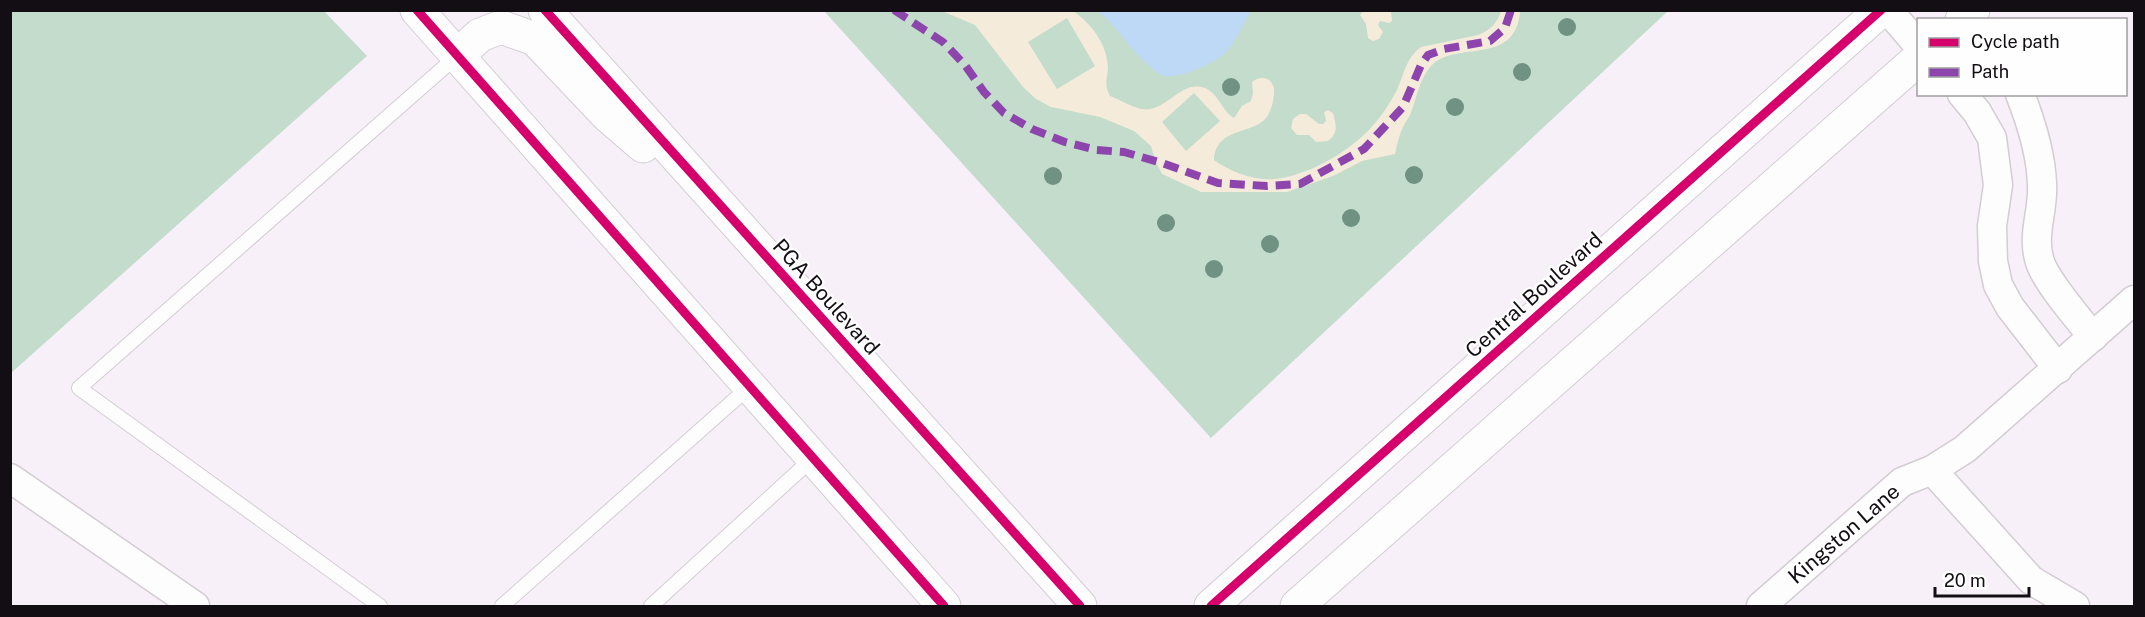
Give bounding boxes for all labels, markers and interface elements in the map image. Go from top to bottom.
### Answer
legend [1917,18,2127,96]
text: Cycle path [1971,31,2060,52]
text: Path [1971,61,2009,82]
street label: Central Boulevard [1460,227,1607,363]
street label: PGA Boulevard [768,234,885,360]
street label: Kingston Lane [1783,479,1904,589]
scale bar [1935,560,2030,598]
text: 20 m [1944,570,1986,591]

